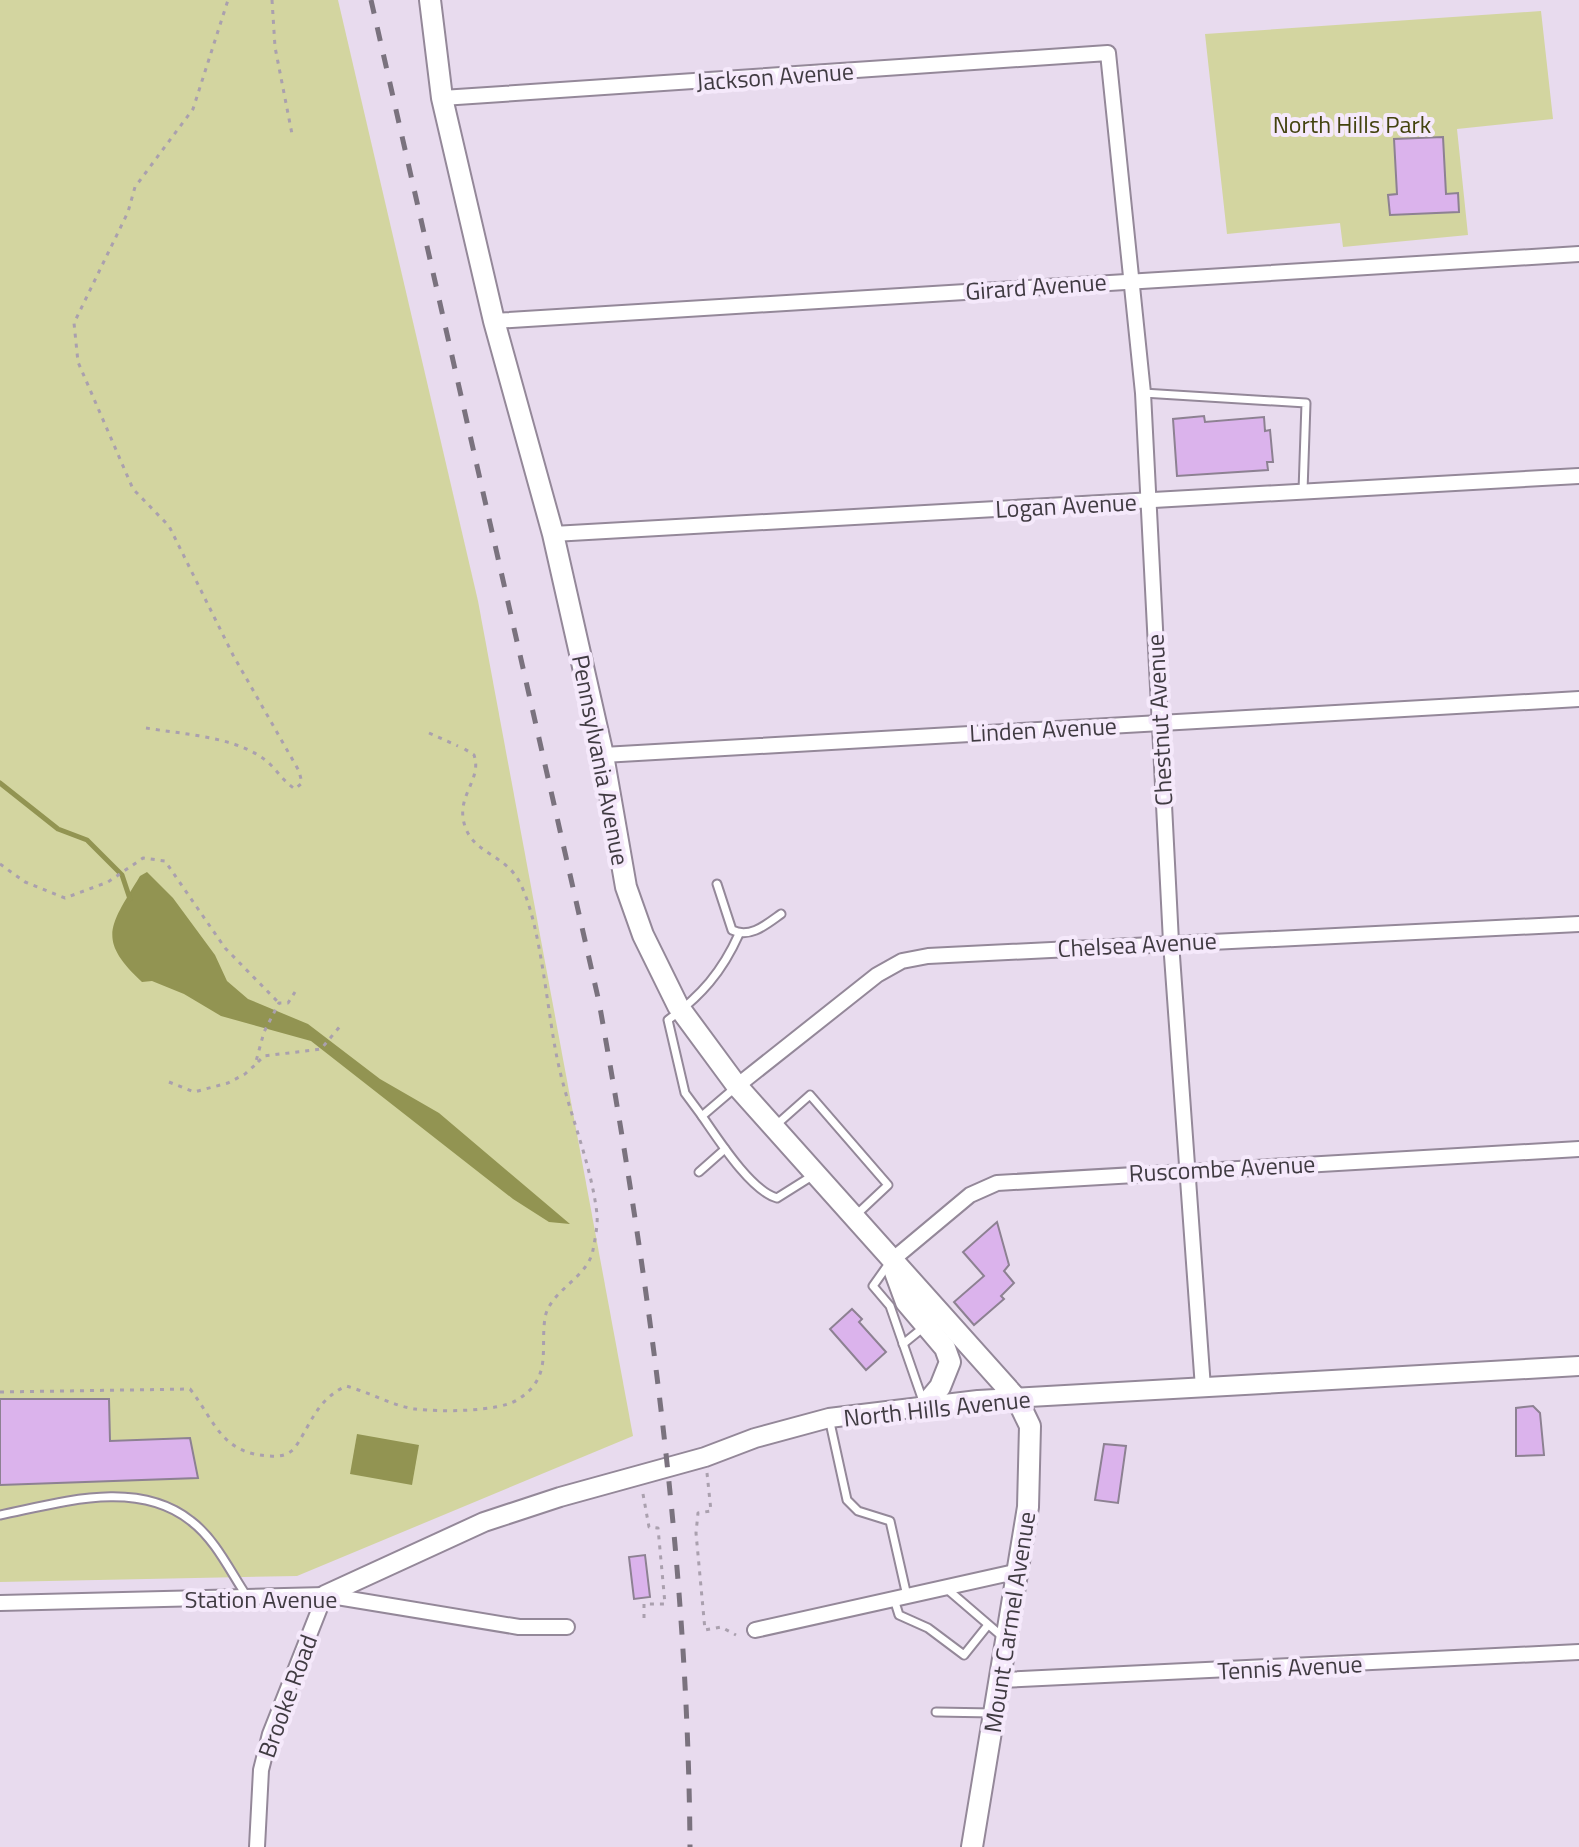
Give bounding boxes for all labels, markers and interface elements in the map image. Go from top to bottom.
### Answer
street label: Jackson Avenue [695,53,855,99]
park label: North Hills Park [1273,106,1432,142]
street label: Girard Avenue [964,263,1108,309]
street label: Logan Avenue [994,483,1138,527]
street label: Chestnut Avenue [1137,633,1181,807]
street label: Pennsylvania Avenue [563,652,639,868]
street label: Linden Avenue [968,707,1118,751]
street label: Chelsea Avenue [1057,922,1217,966]
street label: Ruscombe Avenue [1128,1145,1316,1191]
street label: North Hills Avenue [842,1380,1032,1436]
street label: Mount Carmel Avenue [974,1509,1044,1735]
street label: Station Avenue [185,1581,337,1617]
street label: Brooke Road [248,1629,326,1763]
street label: Tennis Avenue [1217,1645,1363,1689]

